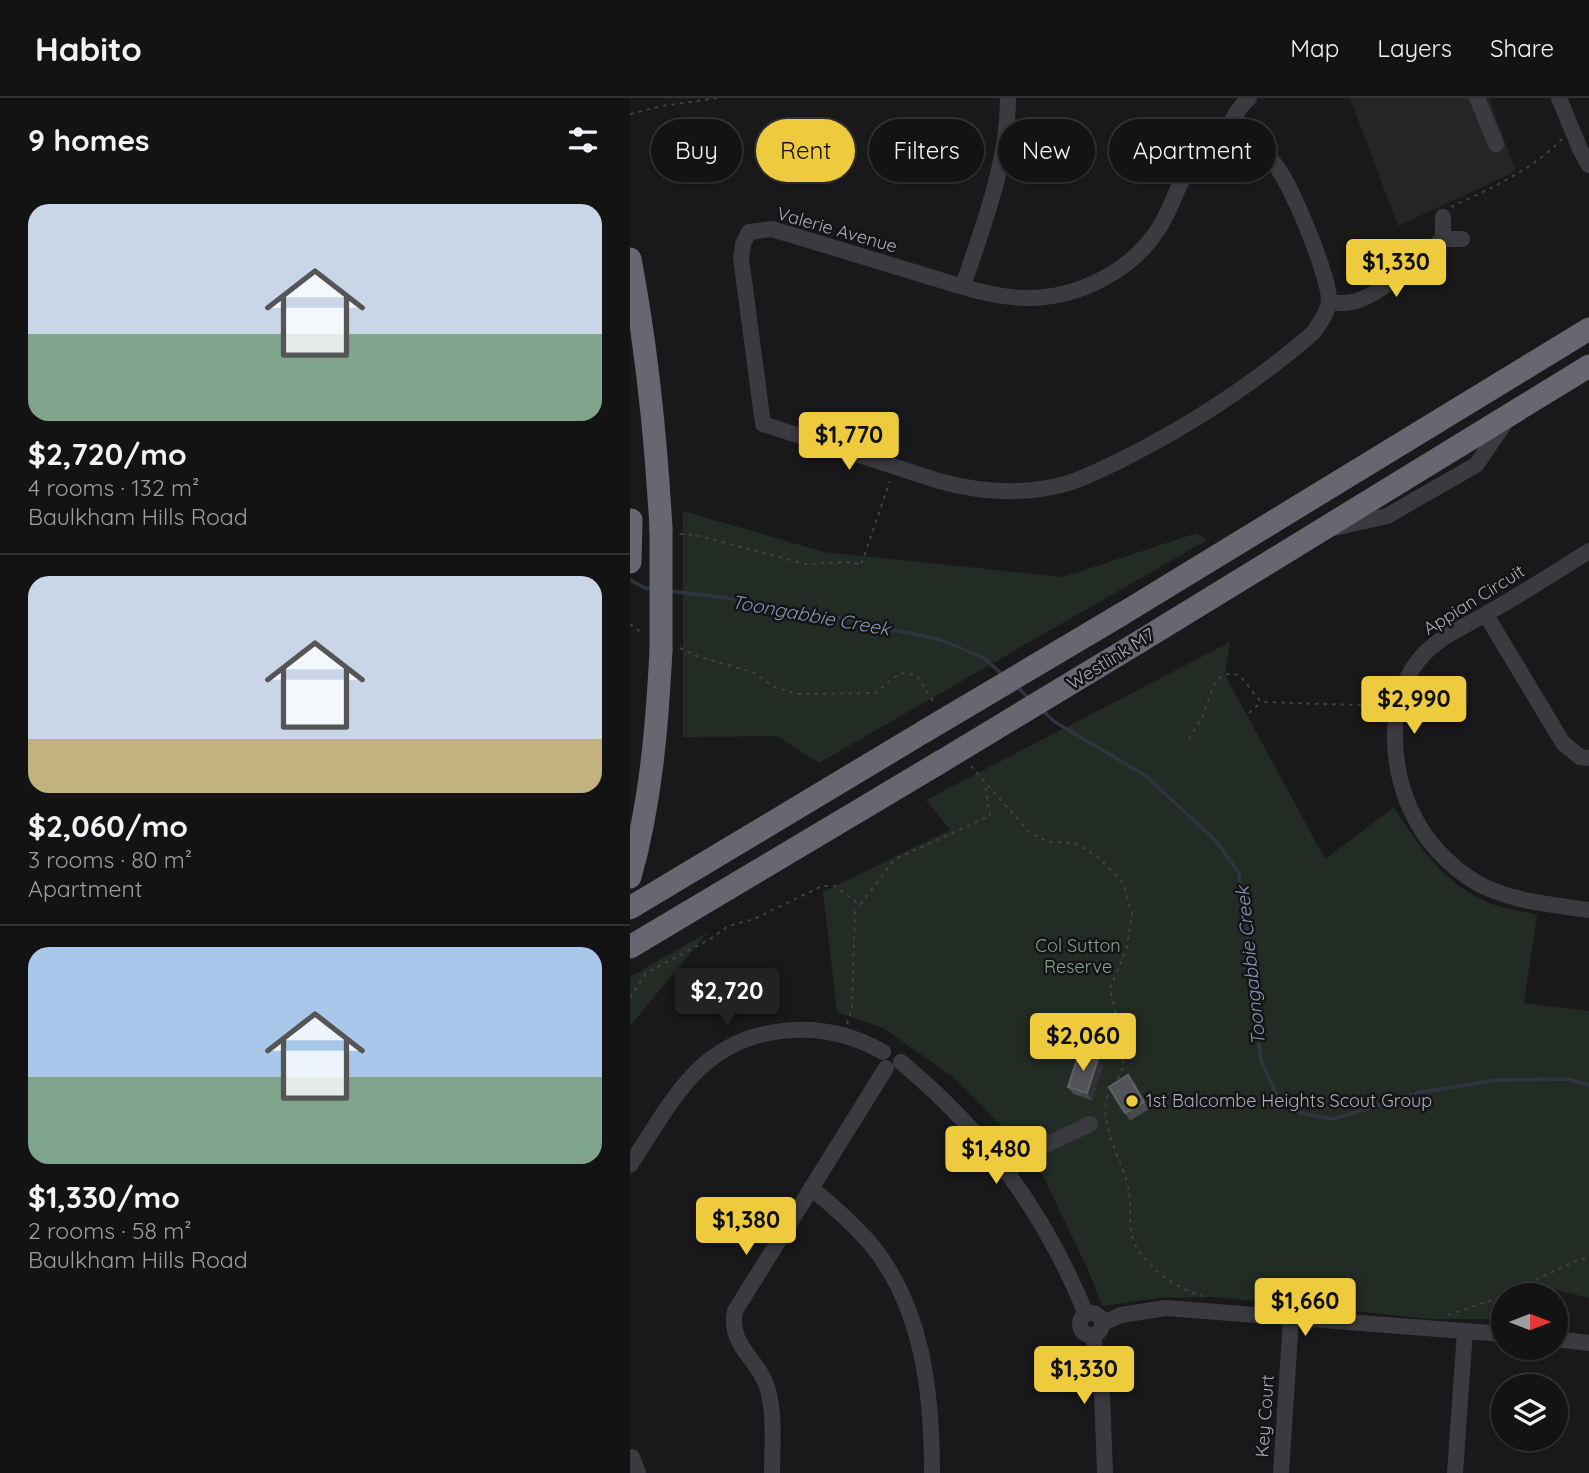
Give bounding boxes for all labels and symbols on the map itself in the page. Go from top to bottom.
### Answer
street label: Valerie Avenue [774,201,900,258]
pin: $1,330 [1339,240,1453,299]
pin: $1,770 [792,412,906,472]
street label: Appian Circuit [1419,559,1529,640]
water label: Toongabbie Creek [730,589,894,641]
street label: Westlink M7 [1063,623,1159,695]
pin: $2,990 [1357,676,1471,736]
water label: Toongabbie Creek [1229,883,1270,1047]
park label: Col Sutton Reserve [1035,934,1121,978]
pin: $2,720 [670,968,784,1028]
pin: $2,060 [1026,1014,1140,1073]
place label: 1st Balcombe Heights Scout Group [1146,1089,1432,1112]
marker: 1st Balcombe Heights Scout Group [1124,1093,1140,1109]
pin: $1,480 [939,1126,1053,1186]
pin: $1,380 [689,1198,803,1257]
pin: $1,660 [1248,1278,1362,1338]
north arrow [1491,1283,1568,1360]
pin: $1,330 [1027,1346,1141,1406]
street label: Key Court [1250,1374,1279,1458]

